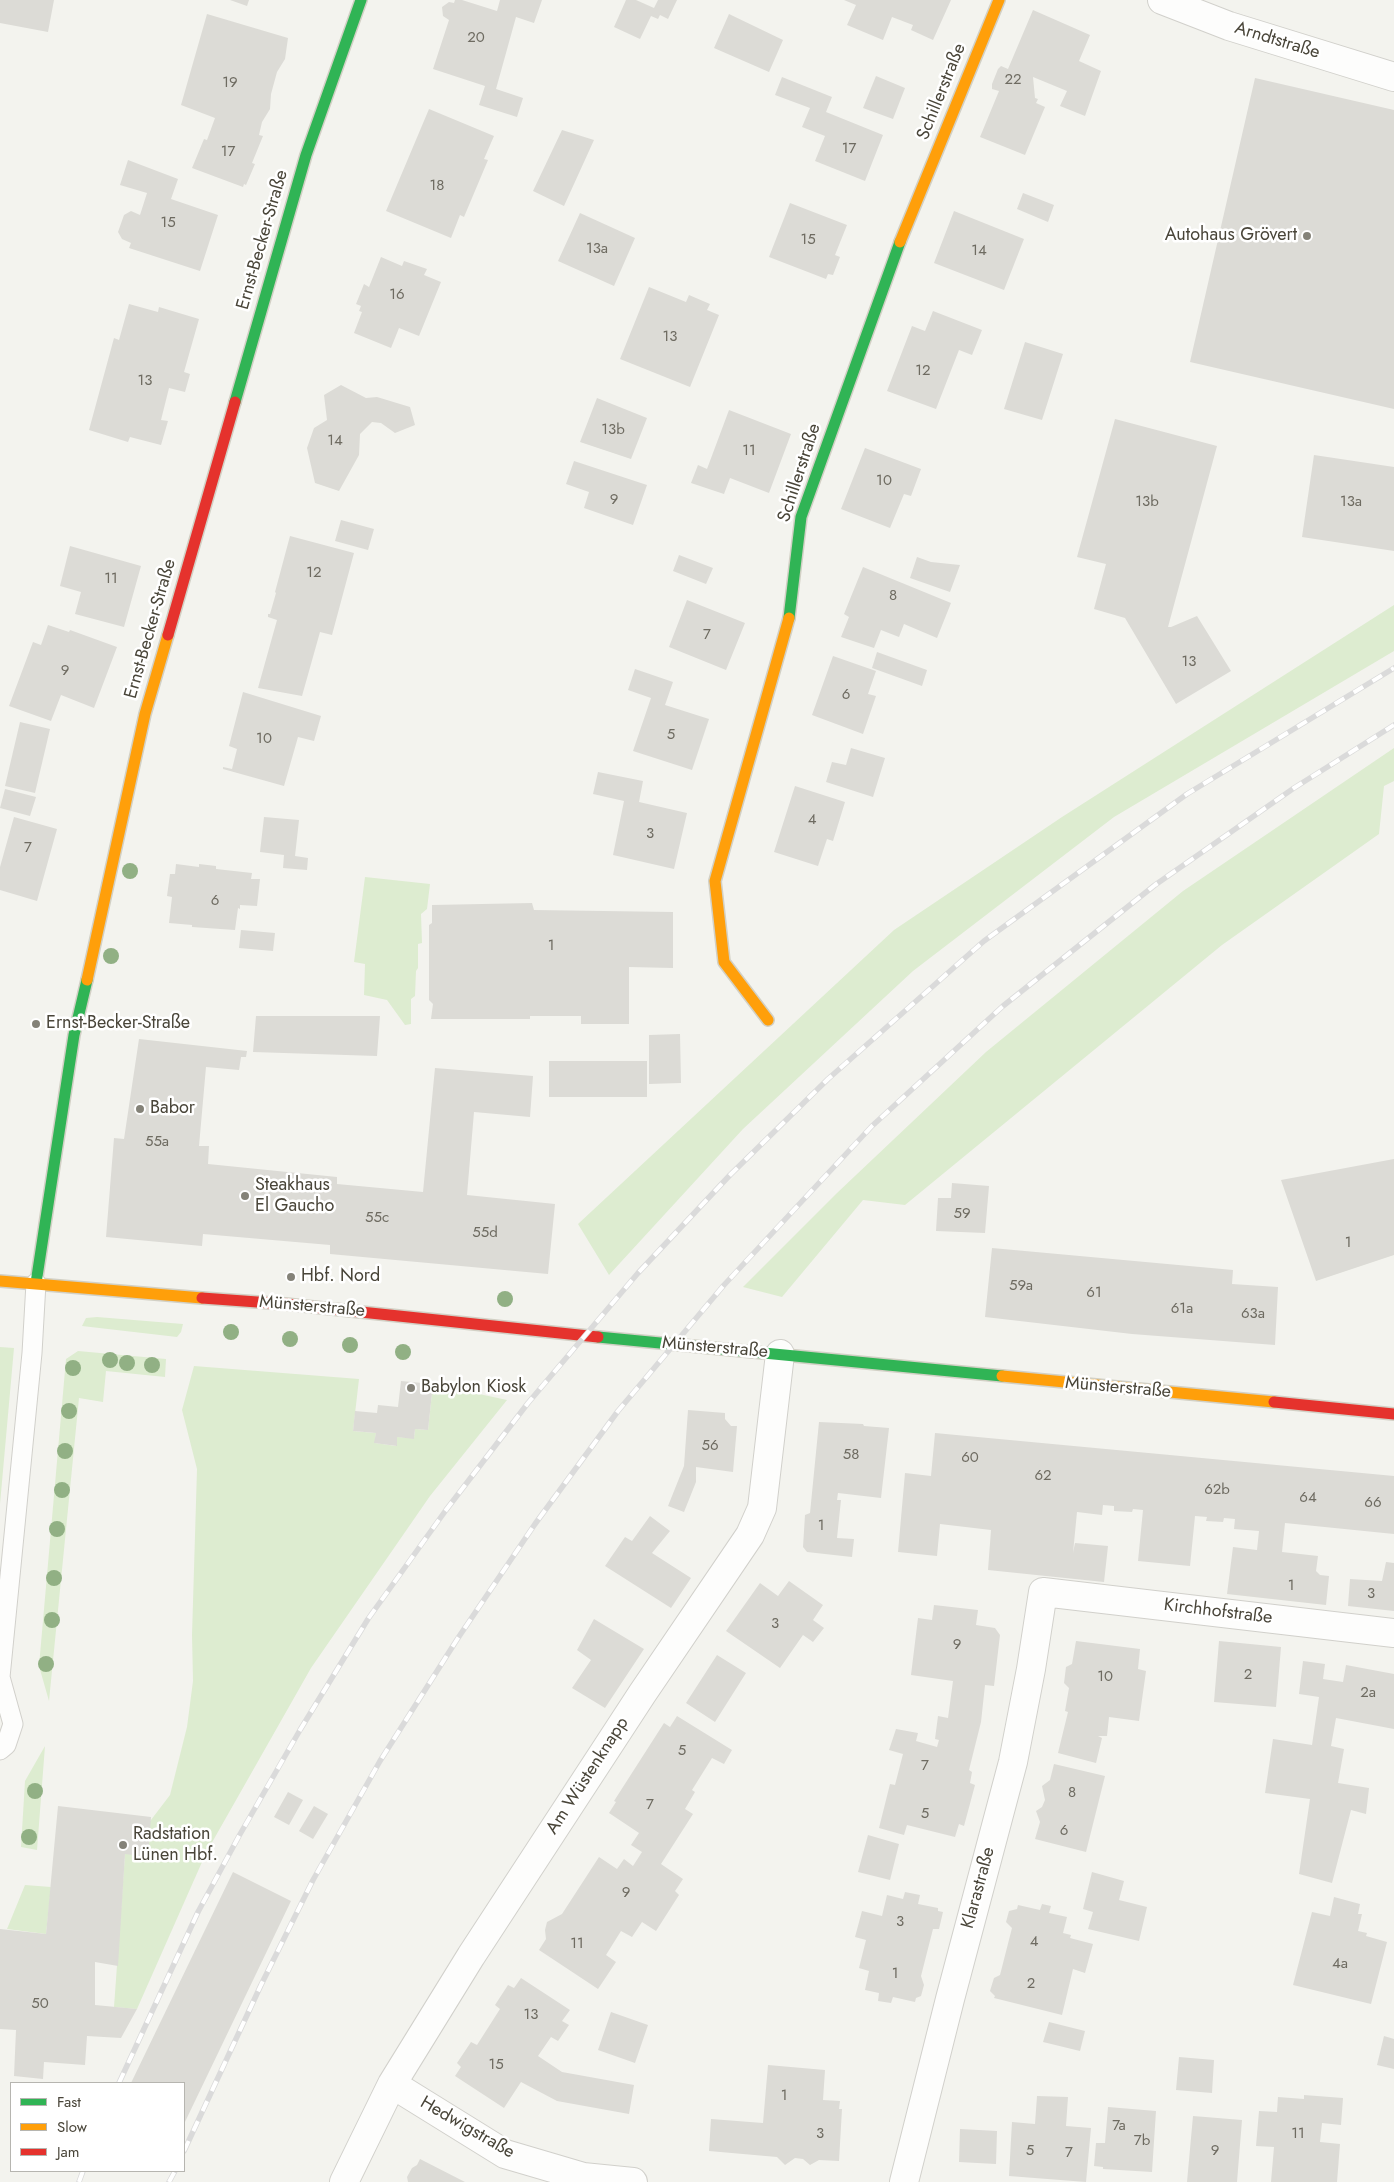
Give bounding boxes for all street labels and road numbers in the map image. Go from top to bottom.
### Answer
street label: Arndtstraße [1232,18,1322,64]
street label: Schillerstraße [913,41,971,143]
street label: Ernst-Becker-Straße [233,168,293,312]
street label: Schillerstraße [774,421,826,525]
street label: Ernst-Becker-Straße [121,557,181,701]
street label: Münsterstraße [258,1292,366,1322]
street label: Münsterstraße [661,1333,769,1363]
street label: Münsterstraße [1064,1373,1172,1403]
street label: Kirchhofstraße [1163,1595,1273,1629]
street label: Am Wüstenknapp [542,1713,634,1839]
street label: Klarastraße [958,1845,1000,1931]
street label: Hedwigstraße [416,2092,518,2164]

